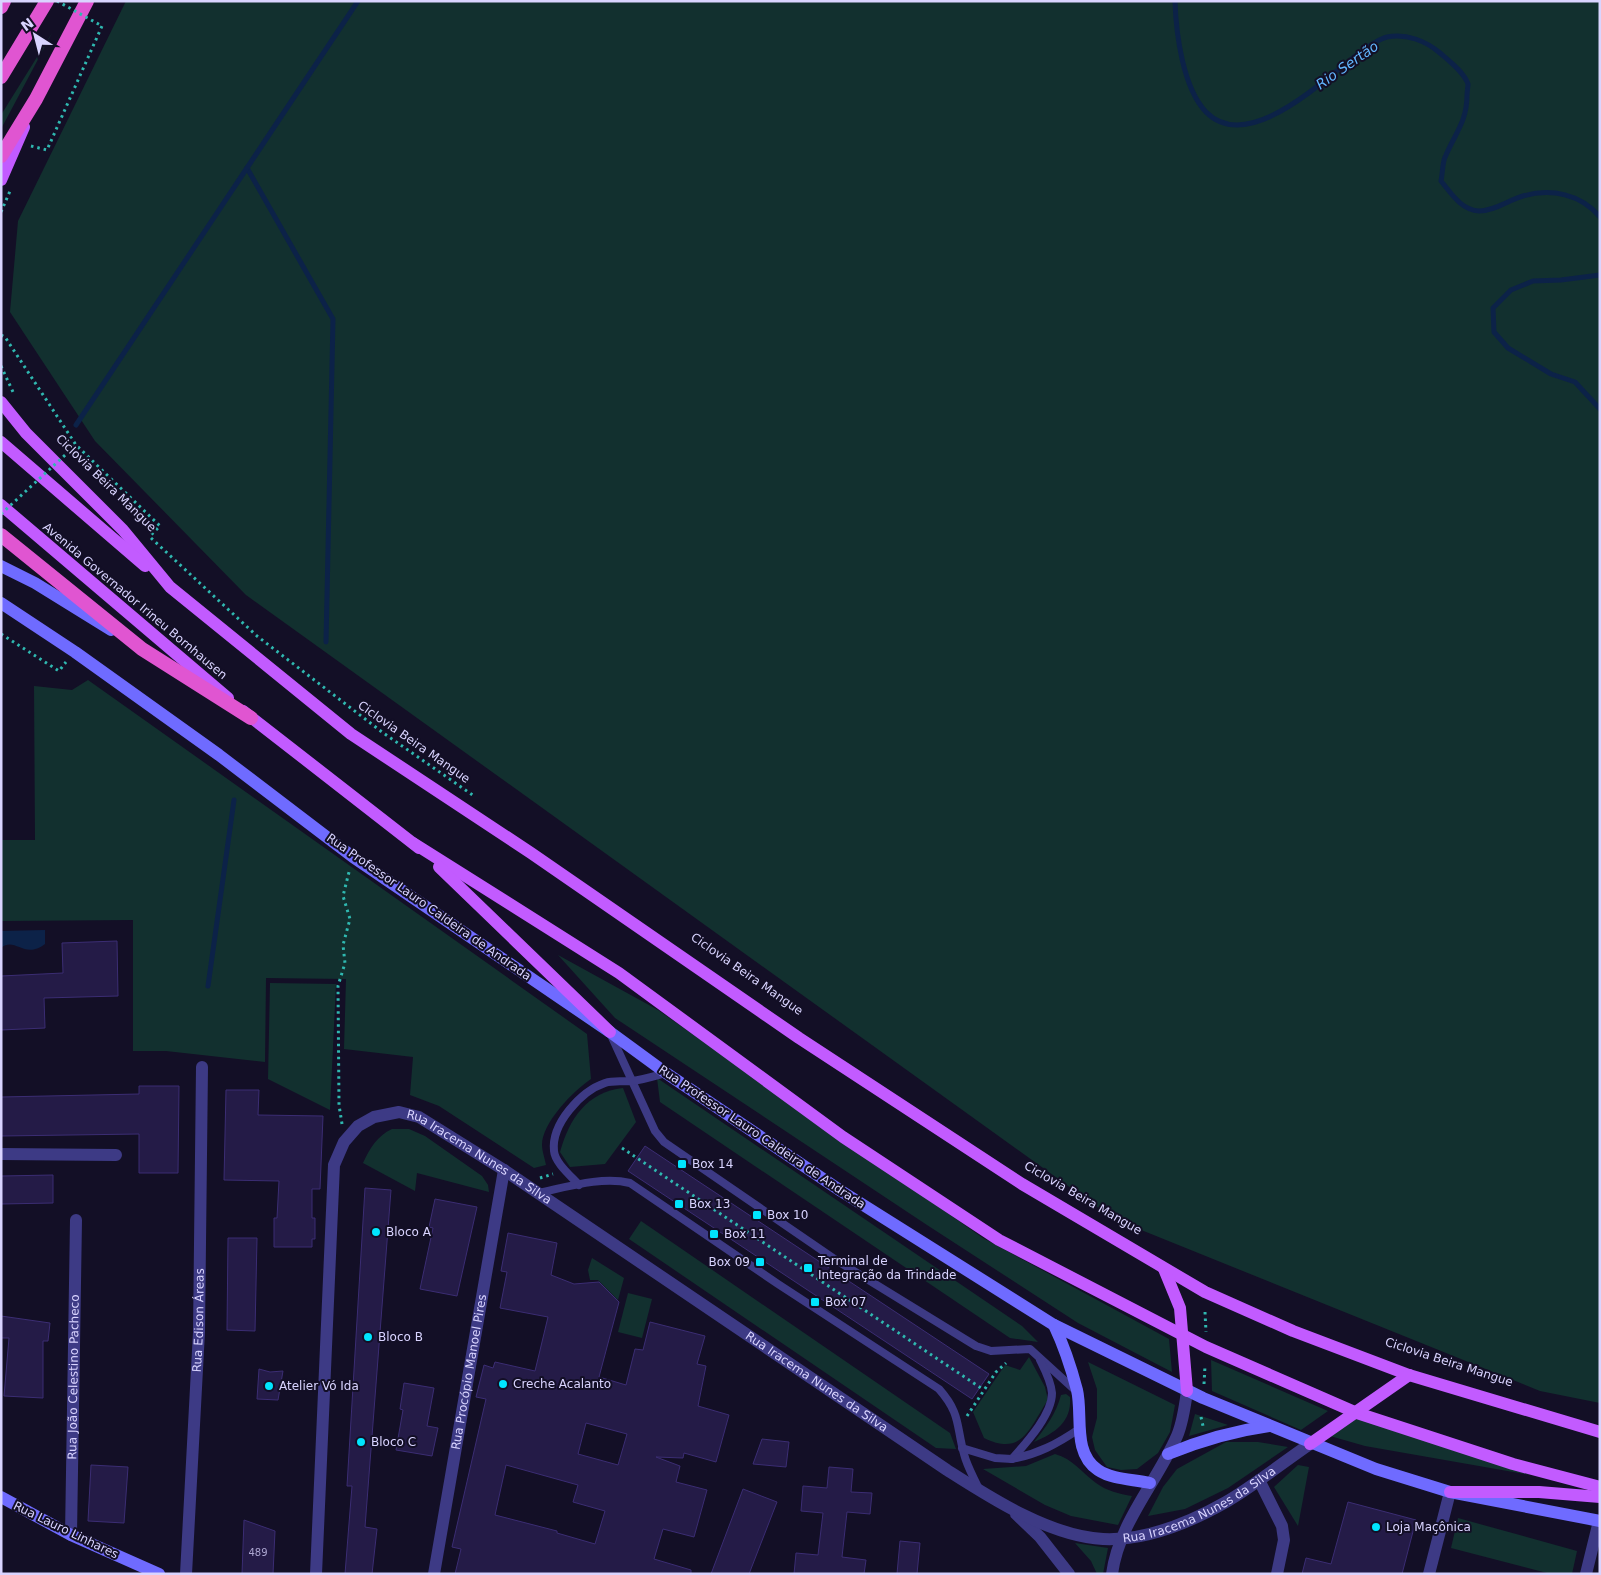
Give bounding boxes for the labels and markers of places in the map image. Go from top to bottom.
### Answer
place label: Box 14 [692,1157,733,1171]
marker: Box 14 [676,1158,688,1170]
place label: Box 13 [689,1197,730,1211]
marker: Box 13 [673,1198,685,1210]
place label: Box 10 [767,1208,808,1222]
marker: Box 10 [751,1209,763,1221]
place label: Bloco A [386,1225,432,1239]
marker: Bloco A [370,1226,382,1238]
place label: Box 11 [724,1227,765,1241]
marker: Box 11 [708,1228,720,1240]
place label: Terminal de Integração da Trindade [817,1254,956,1282]
place label: Box 09 [709,1255,750,1269]
marker: Box 09 [754,1256,766,1268]
marker: Terminal de Integração da Trindade [802,1262,814,1274]
place label: Box 07 [825,1295,866,1309]
marker: Box 07 [809,1296,821,1308]
place label: Bloco B [378,1330,423,1344]
marker: Bloco B [362,1331,374,1343]
place label: Creche Acalanto [513,1377,611,1391]
marker: Creche Acalanto [497,1378,509,1390]
place label: Atelier Vó Ida [279,1379,359,1393]
marker: Atelier Vó Ida [263,1380,275,1392]
place label: Bloco C [371,1435,416,1449]
marker: Bloco C [355,1436,367,1448]
place label: Loja Maçônica [1386,1520,1471,1534]
marker: Loja Maçônica [1370,1521,1382,1533]

